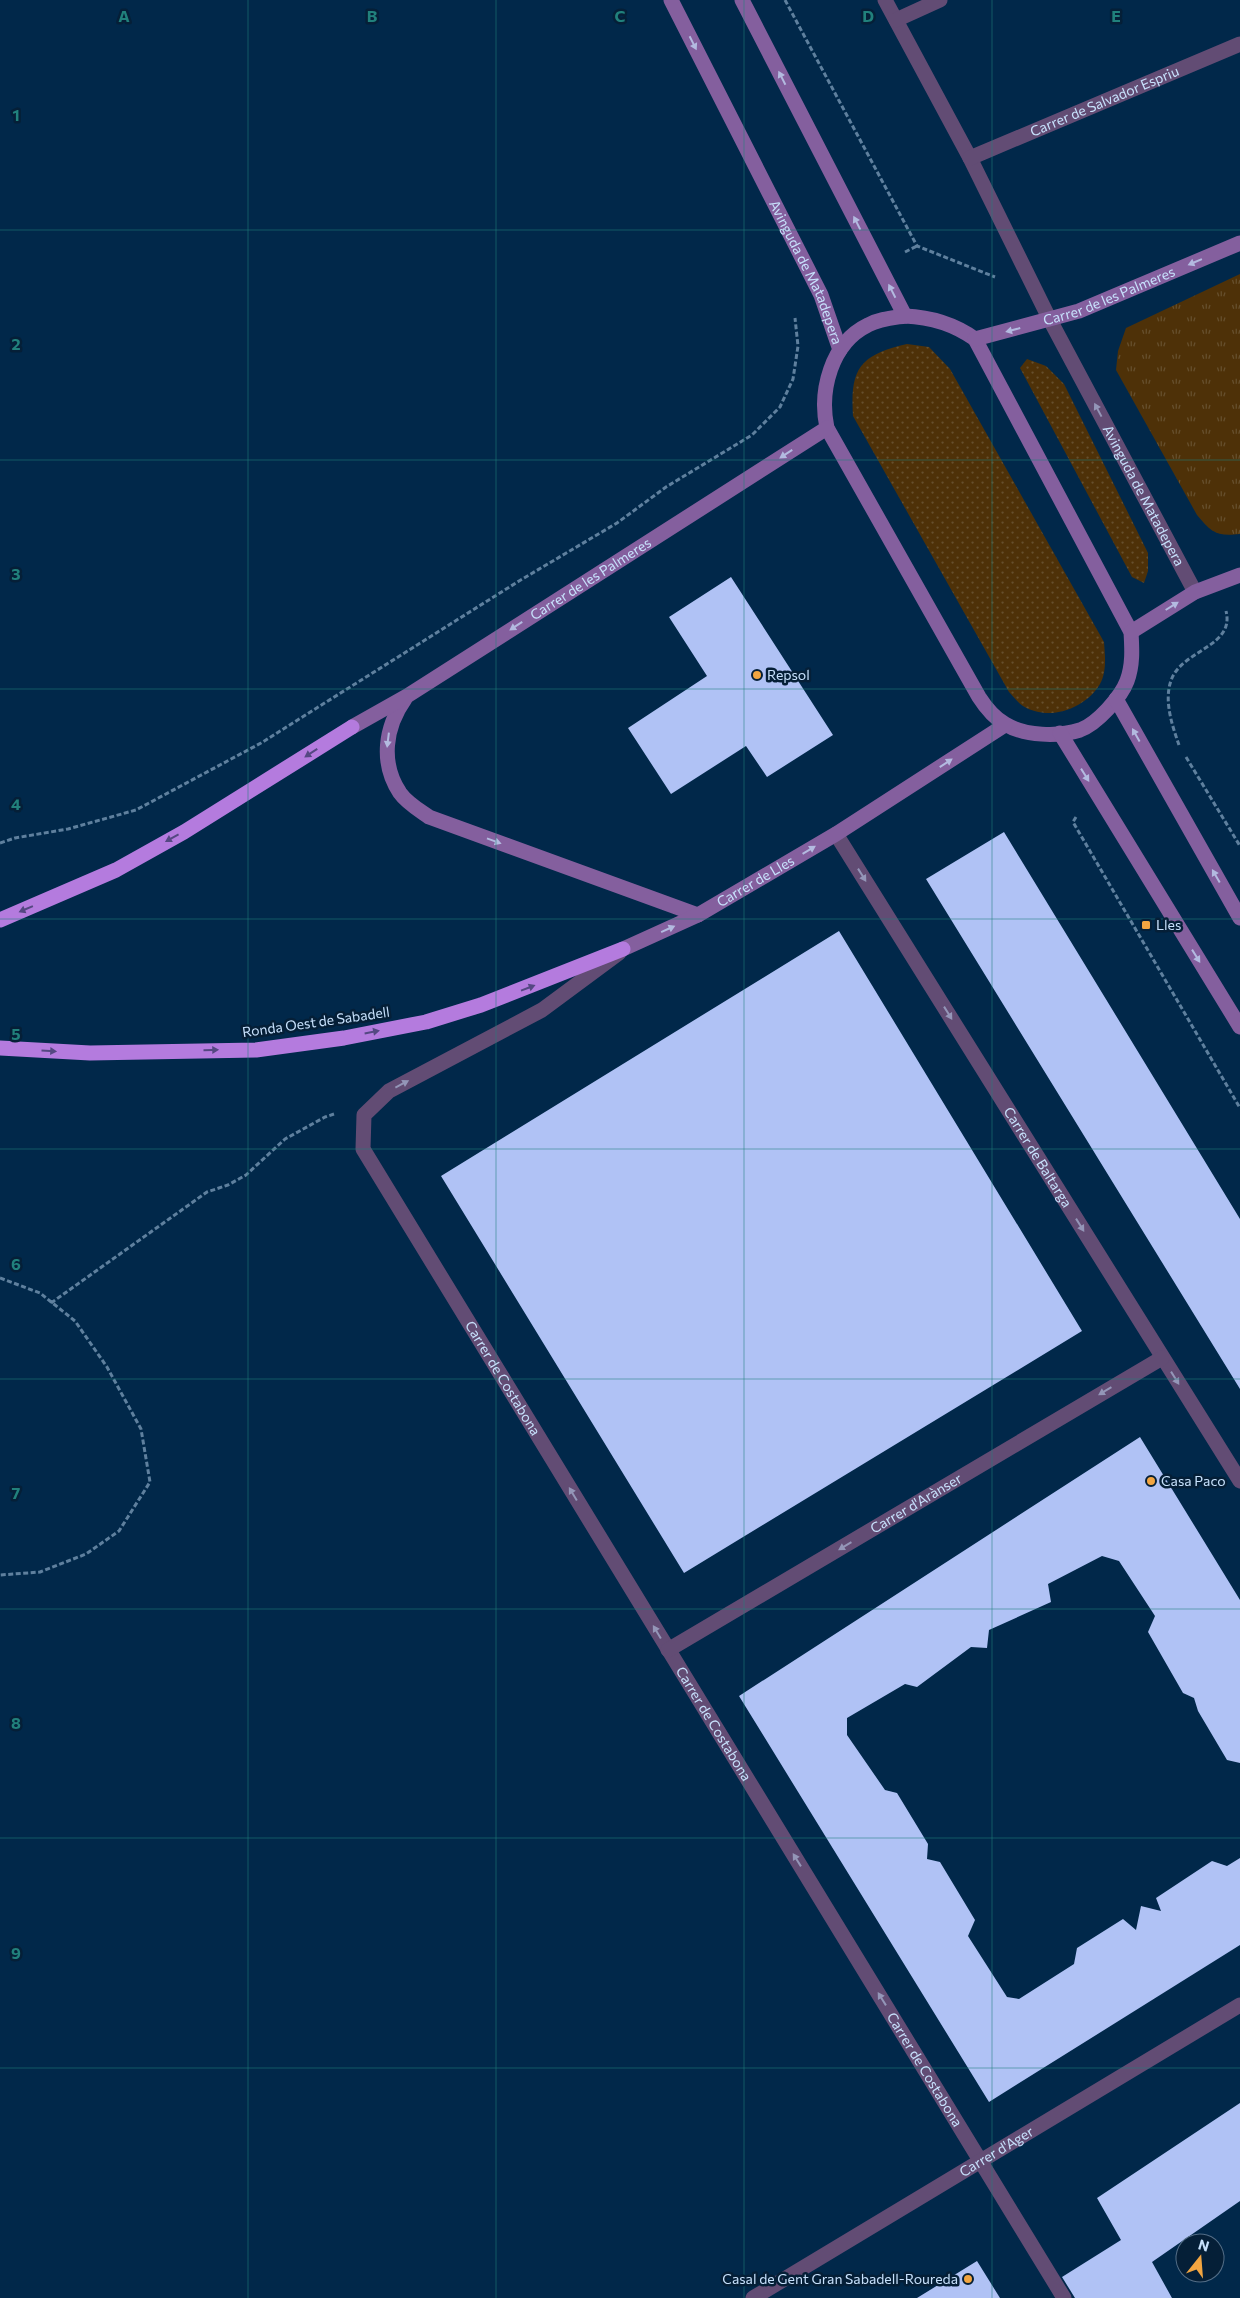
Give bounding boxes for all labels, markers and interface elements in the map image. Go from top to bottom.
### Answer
text: A [118,6,130,25]
text: B [367,6,378,25]
text: C [615,6,626,25]
text: D [862,6,874,25]
text: E [1111,6,1121,25]
one-way arrow [689,36,697,51]
street label: Carrer de Salvador Espriu [1027,62,1181,140]
one-way arrow [778,71,786,85]
text: 1 [12,105,20,124]
street label: Avinguda de Matadepera [766,197,846,346]
one-way arrow [853,215,861,230]
one-way arrow [1187,258,1202,266]
street label: Carrer de les Palmeres [1041,262,1177,328]
one-way arrow [888,284,896,298]
one-way arrow [1005,326,1020,334]
text: 2 [11,334,21,353]
one-way arrow [1094,403,1102,417]
street label: Avinguda de Matadepera [1100,422,1189,569]
one-way arrow [779,450,793,459]
street label: Carrer de les Palmeres [527,534,654,623]
text: 3 [11,564,21,583]
one-way arrow [1165,602,1179,611]
one-way arrow [510,622,523,631]
place label: Repsol [767,666,810,683]
marker: Repsol [751,669,763,681]
one-way arrow [1132,727,1140,742]
one-way arrow [384,732,392,748]
one-way arrow [304,748,317,757]
one-way arrow [940,758,953,767]
one-way arrow [1081,768,1090,781]
text: 4 [11,794,21,813]
one-way arrow [166,834,179,843]
one-way arrow [486,837,501,845]
one-way arrow [803,845,816,854]
street label: Carrer de Lles [713,851,797,910]
one-way arrow [857,868,867,882]
one-way arrow [1212,869,1220,883]
one-way arrow [18,905,33,913]
place label: Lles [1156,916,1181,933]
marker: Lles [1140,919,1152,931]
one-way arrow [661,925,675,933]
one-way arrow [1192,949,1201,962]
one-way arrow [521,984,536,992]
street label: Ronda Oest de Sabadell [241,1003,391,1040]
one-way arrow [943,1006,952,1020]
text: 5 [11,1024,21,1043]
one-way arrow [365,1028,380,1036]
one-way arrow [203,1046,219,1054]
one-way arrow [41,1047,57,1055]
one-way arrow [394,1080,409,1088]
street label: Carrer de Baltarga [1001,1104,1076,1210]
one-way arrow [1075,1219,1085,1232]
text: 6 [11,1254,21,1273]
street label: Carrer de Costabona [462,1318,545,1438]
one-way arrow [1170,1371,1180,1385]
one-way arrow [1099,1387,1112,1396]
street label: Carrer d'Arànser [867,1469,965,1537]
place label: Casa Paco [1161,1472,1226,1489]
marker: Casa Paco [1145,1475,1157,1487]
text: 7 [12,1483,21,1502]
one-way arrow [568,1487,577,1500]
one-way arrow [839,1541,852,1550]
one-way arrow [653,1626,662,1639]
street label: Carrer de Costabona [673,1663,756,1784]
text: 8 [11,1713,21,1732]
one-way arrow [793,1854,802,1867]
text: 9 [11,1943,21,1962]
one-way arrow [878,1992,887,2005]
street label: Carrer de Costabona [884,2009,966,2130]
street label: Carrer d'Ager [956,2122,1037,2180]
north arrow [1175,2233,1225,2283]
text: N [1196,2235,1211,2255]
place label: Casal de Gent Gran Sabadell-Roureda [722,2270,958,2287]
marker: Casal de Gent Gran Sabadell-Roureda [962,2273,974,2285]

